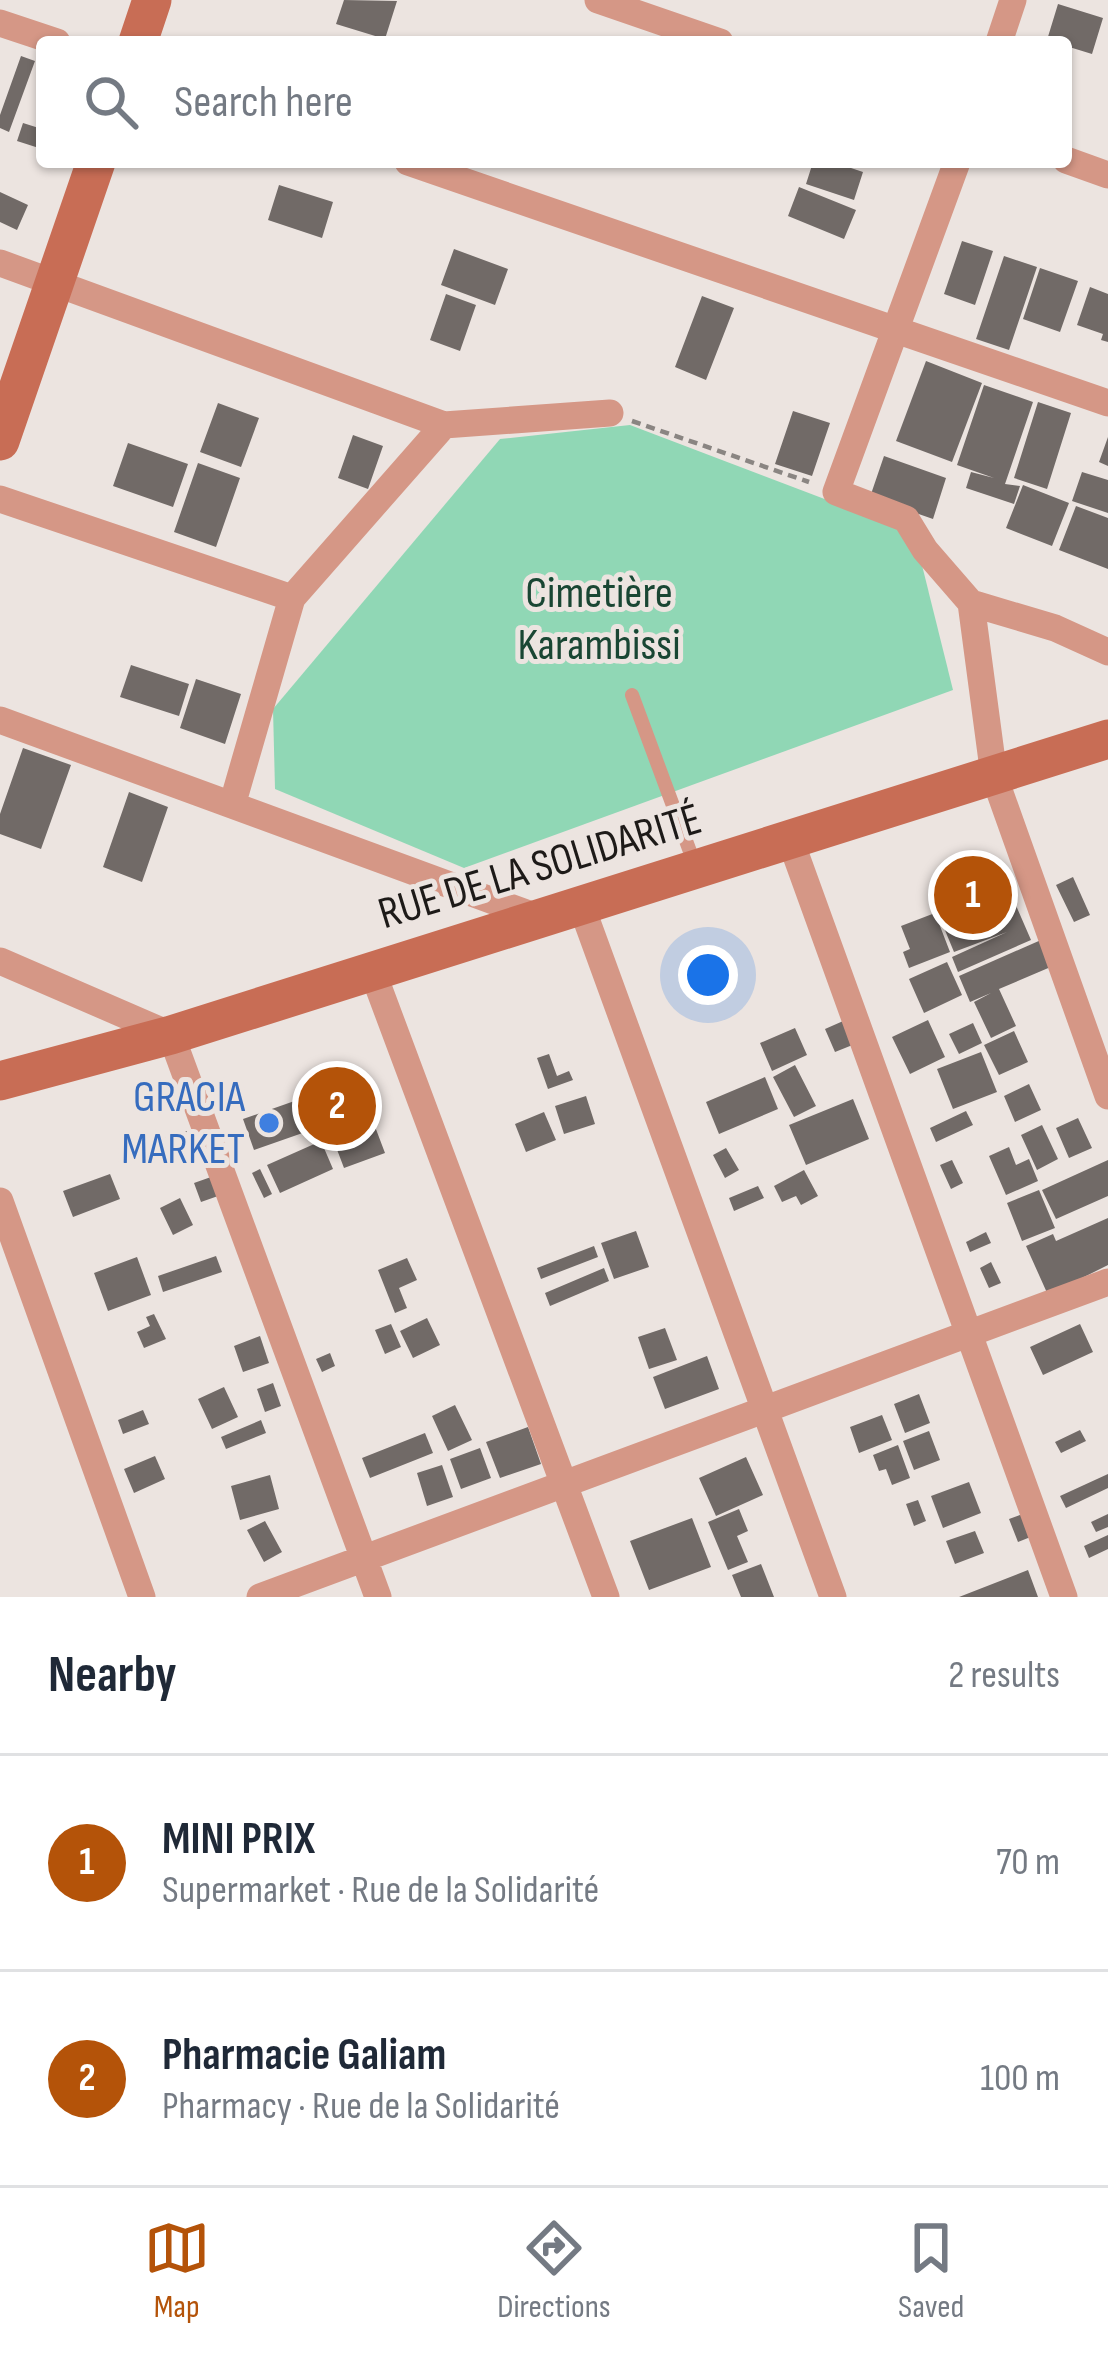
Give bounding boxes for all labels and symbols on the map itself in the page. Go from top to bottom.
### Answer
park label: Cimetière Karambissi [517,566,681,673]
street label: RUE DE LA SOLIDARITÉ [372,792,708,942]
pin: 1 [934,850,1012,940]
your location [678,945,738,1005]
pin: 2 [298,1061,376,1151]
place label: GRACIA MARKET [121,1070,246,1177]
marker: GRACIA MARKET [256,1110,282,1136]

